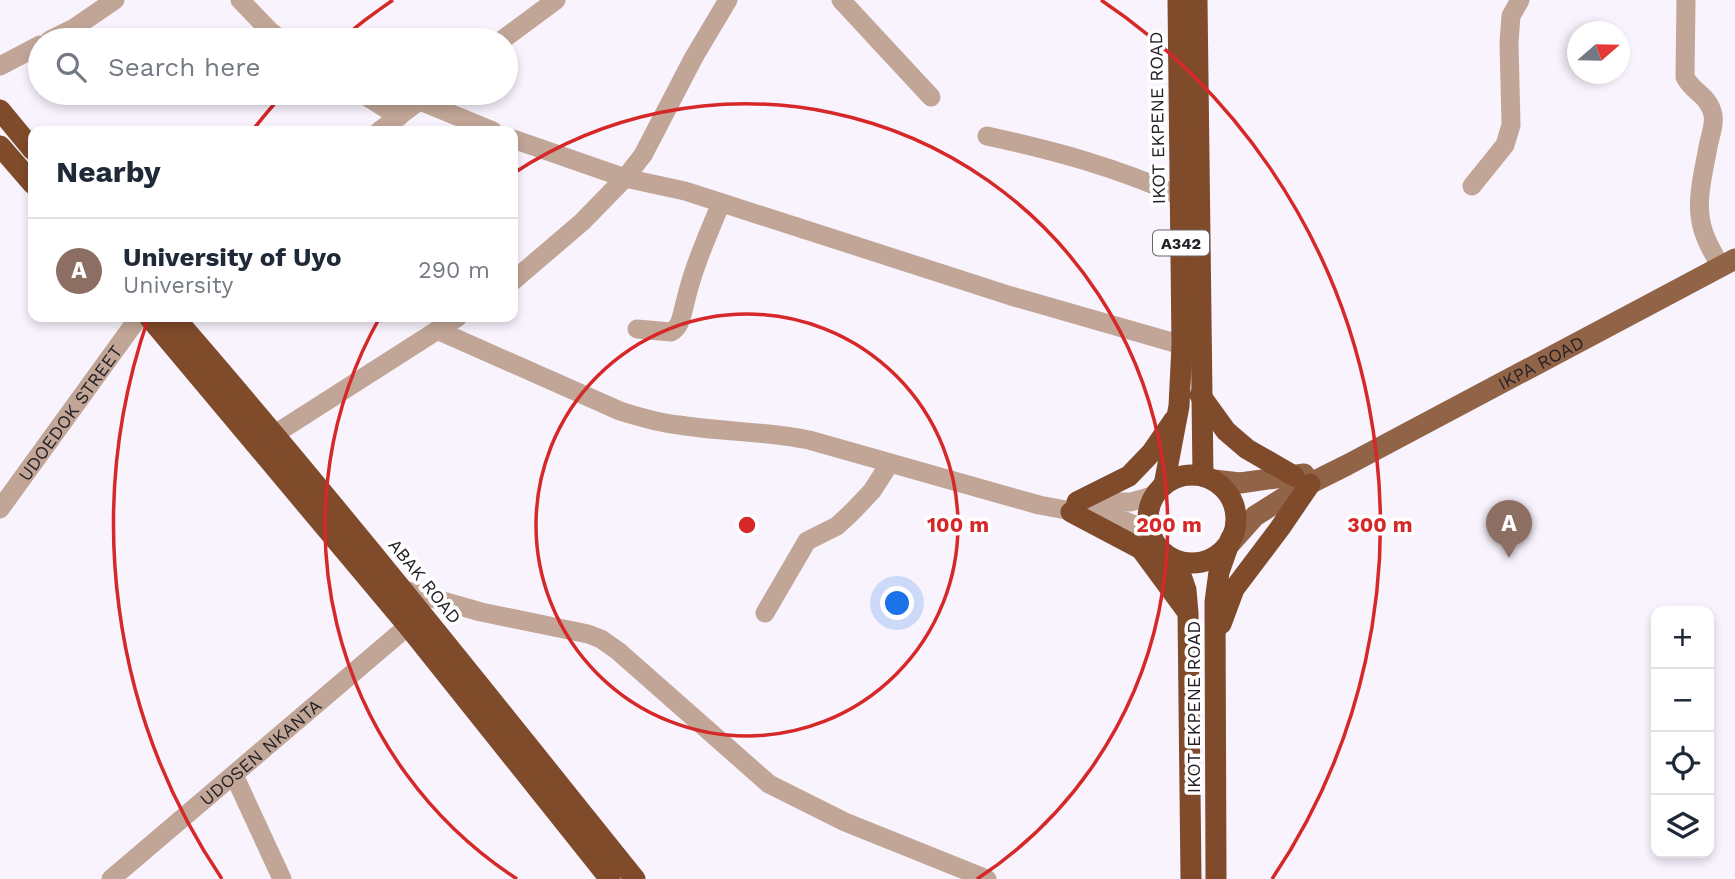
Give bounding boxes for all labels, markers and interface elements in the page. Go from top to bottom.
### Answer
north arrow [1567,21,1630,84]
search box [28,28,518,105]
street label: IKOT EKPENE ROAD [1145,32,1169,204]
icon: search [52,48,90,86]
text: Search here [108,52,260,82]
text: Nearby [56,154,161,189]
road number: A342 [1153,230,1209,256]
text: University of Uyo [123,242,341,272]
text: A [71,257,87,284]
text: 290 m [418,257,490,284]
text: University [123,272,233,299]
street label: IKPA ROAD [1494,331,1587,394]
street label: UDOEDOK STREET [14,341,126,485]
pin: A [1486,500,1532,558]
text: 100 m [927,512,989,537]
text: 200 m [1136,512,1202,537]
text: 300 m [1347,512,1413,537]
centre of rings [735,513,759,537]
street label: ABAK ROAD [384,534,466,628]
your location [880,586,914,620]
map controls [1651,606,1714,858]
button: + [1651,606,1714,669]
street label: IKOT EKPENE ROAD [1183,621,1204,793]
button: − [1651,669,1714,732]
street label: UDOSEN NKANTA [195,694,325,809]
button: locate [1651,732,1714,795]
button: layers [1651,795,1714,858]

